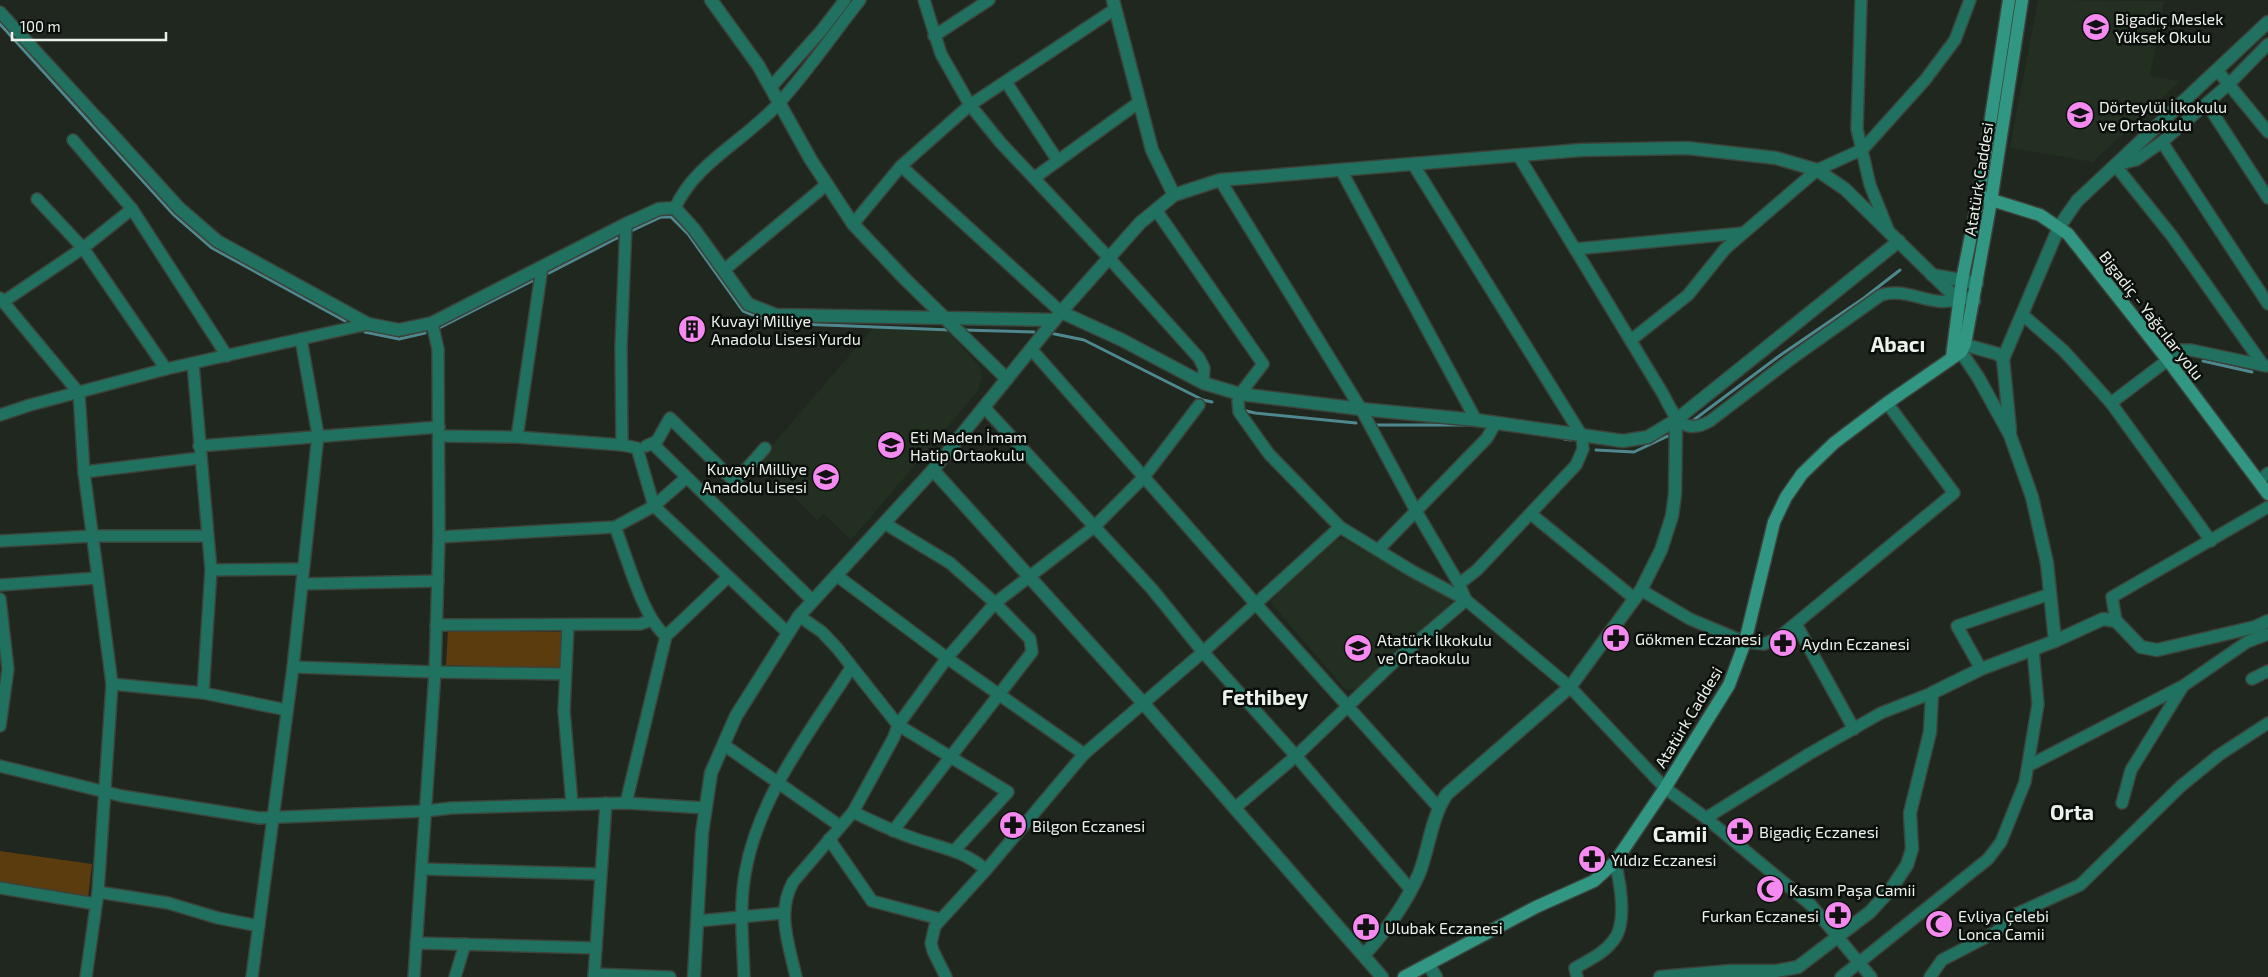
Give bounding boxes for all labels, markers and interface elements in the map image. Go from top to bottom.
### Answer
place label: Bigadiç Meslek Yüksek Okulu [2115,9,2223,46]
scale bar [12,10,166,42]
school or university icon: Bigadiç Meslek Yüksek Okulu [2081,12,2111,42]
text: 100 m [20,17,61,35]
place label: Dörteylül İlkokulu ve Ortaokulu [2099,97,2227,134]
school or university icon: Dörteylül İlkokulu ve Ortaokulu [2065,100,2095,130]
street label: Atatürk Caddesi [1960,121,1996,237]
street label: Bigadiç - Yağcılar yolu [2095,247,2208,384]
place label: Kuvayi Milliye Anadolu Lisesi Yurdu [711,311,861,348]
building icon: Kuvayi Milliye Anadolu Lisesi Yurdu [677,314,707,344]
district label: Abacı [1871,331,1925,356]
place label: Eti Maden İmam Hatip Ortaokulu [910,427,1027,464]
school or university icon: Eti Maden İmam Hatip Ortaokulu [876,430,906,460]
place label: Kuvayi Milliye Anadolu Lisesi [702,459,807,496]
school or university icon: Kuvayi Milliye Anadolu Lisesi [811,462,841,492]
pharmacy icon: Gökmen Eczanesi [1601,623,1631,653]
pharmacy icon: Aydın Eczanesi [1768,628,1798,658]
place label: Gökmen Eczanesi [1635,629,1761,648]
place label: Atatürk İlkokulu ve Ortaokulu [1377,630,1492,667]
school or university icon: Atatürk İlkokulu ve Ortaokulu [1343,633,1373,663]
place label: Aydın Eczanesi [1802,634,1910,653]
street label: Atatürk Caddesi [1650,663,1726,771]
district label: Fethibey [1222,684,1308,710]
district label: Orta [2050,799,2094,824]
pharmacy icon: Bilgon Eczanesi [998,810,1028,840]
place label: Bilgon Eczanesi [1032,816,1145,835]
pharmacy icon: Bigadiç Eczanesi [1725,816,1755,846]
district label: Camii [1653,821,1707,846]
place label: Bigadiç Eczanesi [1759,822,1879,842]
pharmacy icon: Yıldız Eczanesi [1577,844,1607,874]
place label: Yıldız Eczanesi [1611,850,1717,869]
mosque icon: Kasım Paşa Camii [1755,874,1785,904]
place label: Kasım Paşa Camii [1789,880,1915,900]
pharmacy icon: Furkan Eczanesi [1823,900,1853,930]
place label: Furkan Eczanesi [1702,906,1819,925]
place label: Evliya Çelebi Lonca Camii [1958,906,2049,943]
mosque icon: Evliya Çelebi Lonca Camii [1924,909,1954,939]
pharmacy icon: Ulubak Eczanesi [1351,912,1381,942]
place label: Ulubak Eczanesi [1385,918,1503,937]

